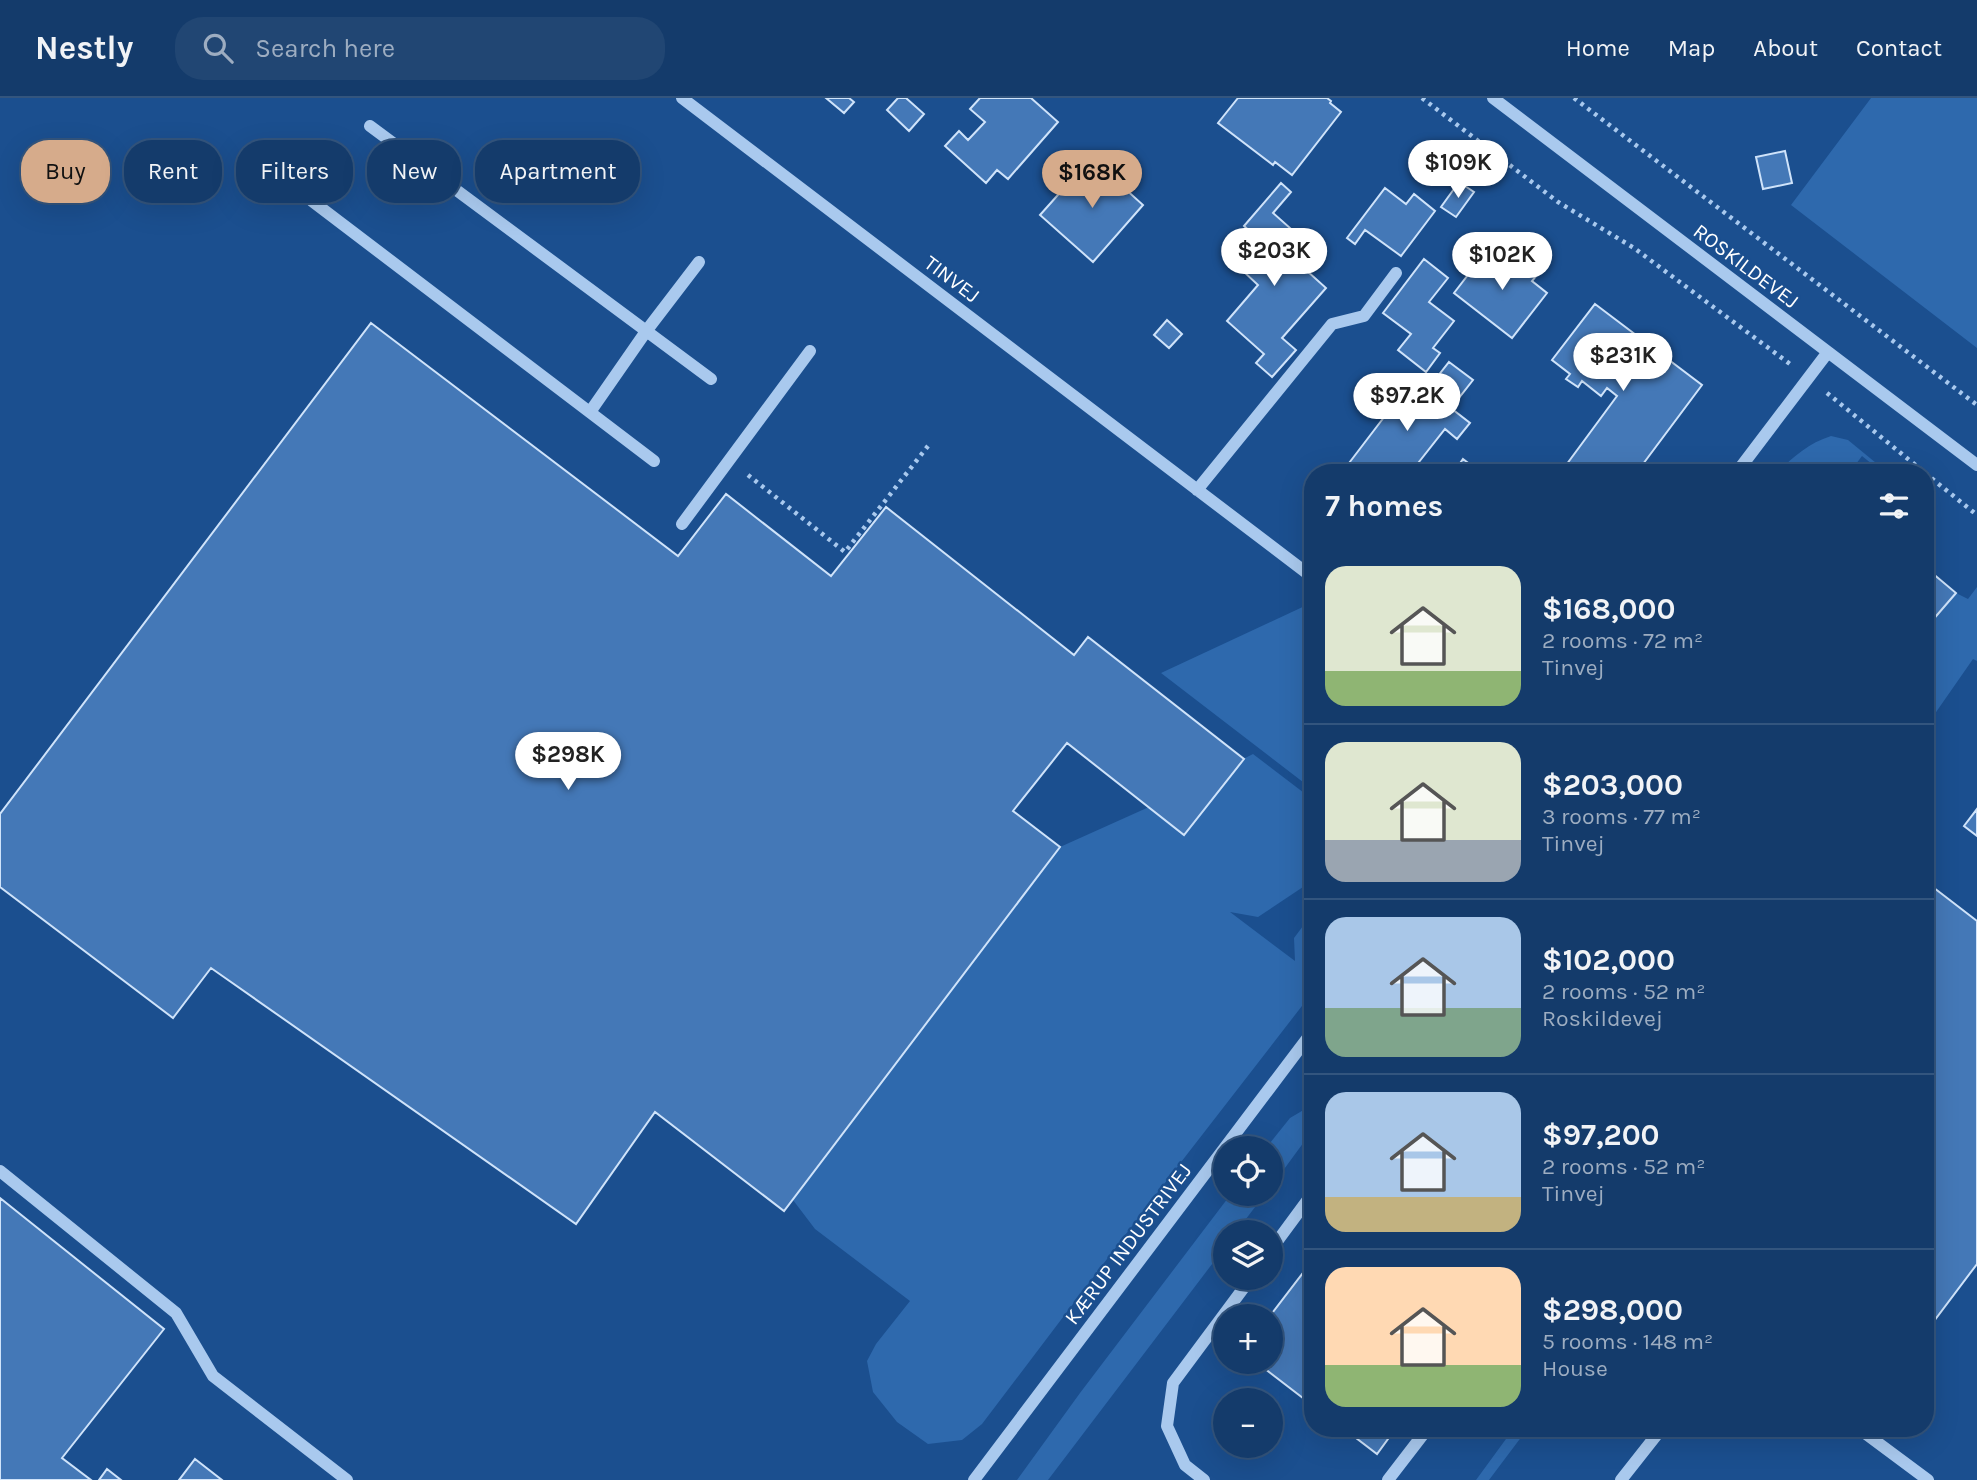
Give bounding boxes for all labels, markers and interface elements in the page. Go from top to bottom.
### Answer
search box [175,17,665,80]
text: Nestly [35,29,133,67]
icon: search [199,29,237,67]
text: Search here [255,33,395,64]
text: Home [1566,34,1630,62]
text: Map [1668,34,1715,62]
text: About [1753,34,1818,62]
text: Contact [1856,34,1942,62]
chip: Buy [21,140,110,203]
chip: Rent [124,140,222,203]
chip: Filters [236,140,353,203]
chip: New [367,140,461,203]
chip: Apartment [475,140,640,203]
pin: $109K [1409,140,1507,200]
text: $109K [1424,149,1492,176]
pin: $168K [1043,150,1141,210]
text: $168K [1058,159,1126,186]
street label: ROSKILDEVEJ [1689,219,1803,313]
pin: $203K [1225,228,1323,288]
pin: $102K [1453,232,1551,292]
text: $203K [1237,237,1311,264]
text: $102K [1468,241,1536,268]
street label: TINVEJ [920,251,984,307]
pin: $231K [1574,334,1672,393]
text: $231K [1589,342,1657,369]
pin: $97.2K [1350,374,1464,433]
text: $97.2K [1369,382,1445,409]
icon: filters [1875,487,1913,525]
text: 7 homes [1325,488,1443,524]
text: $168,000 [1542,591,1676,627]
icon: home [1381,594,1465,678]
text: 2 rooms · 72 m² [1542,627,1703,654]
text: Tinvej [1542,654,1605,681]
pin: $298K [519,732,617,792]
text: $298K [531,741,605,768]
text: $203,000 [1542,767,1683,803]
icon: home [1381,770,1465,854]
text: 3 rooms · 77 m² [1542,803,1701,830]
text: Tinvej [1542,830,1605,857]
text: $102,000 [1542,942,1675,978]
icon: home [1381,945,1465,1029]
text: 2 rooms · 52 m² [1542,978,1705,1005]
text: Roskildevej [1542,1005,1663,1032]
text: $97,200 [1542,1117,1660,1153]
icon: home [1381,1120,1465,1204]
map controls [1213,1136,1283,1458]
button: locate [1213,1136,1283,1206]
text: 2 rooms · 52 m² [1542,1153,1705,1180]
street label: KÆRUP INDUSTRIVEJ [1060,1159,1196,1329]
text: Tinvej [1542,1180,1605,1207]
button: layers [1213,1220,1283,1290]
text: $298,000 [1542,1292,1683,1328]
icon: home [1381,1295,1465,1379]
button: + [1213,1304,1283,1374]
text: 5 rooms · 148 m² [1542,1328,1713,1355]
text: House [1542,1355,1608,1382]
button: − [1213,1388,1283,1458]

